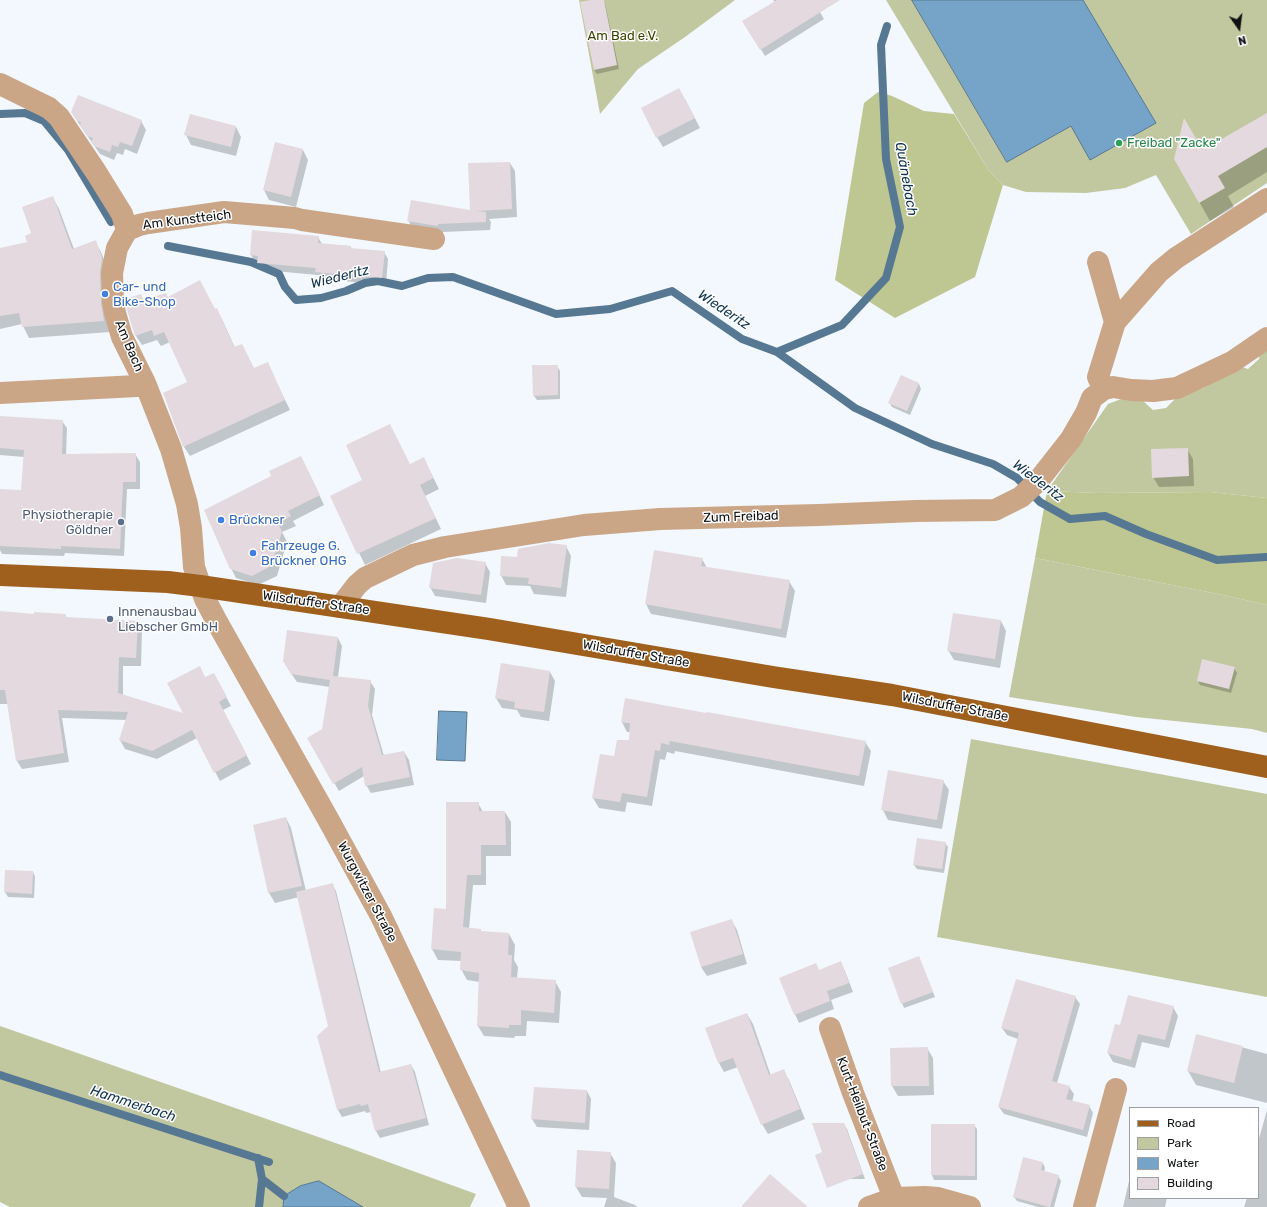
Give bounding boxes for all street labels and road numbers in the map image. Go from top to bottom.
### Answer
street label: Am Kunstteich [142,207,232,233]
street label: Am Bach [111,318,147,374]
street label: Zum Freibad [703,508,779,526]
street label: Wilsdruffer Straße [261,588,371,618]
street label: Wilsdruffer Straße [581,637,691,671]
street label: Wilsdruffer Straße [900,689,1010,725]
street label: Wurgwitzer Straße [334,839,400,945]
street label: Kurt-Heilbut-Straße [833,1055,891,1173]

